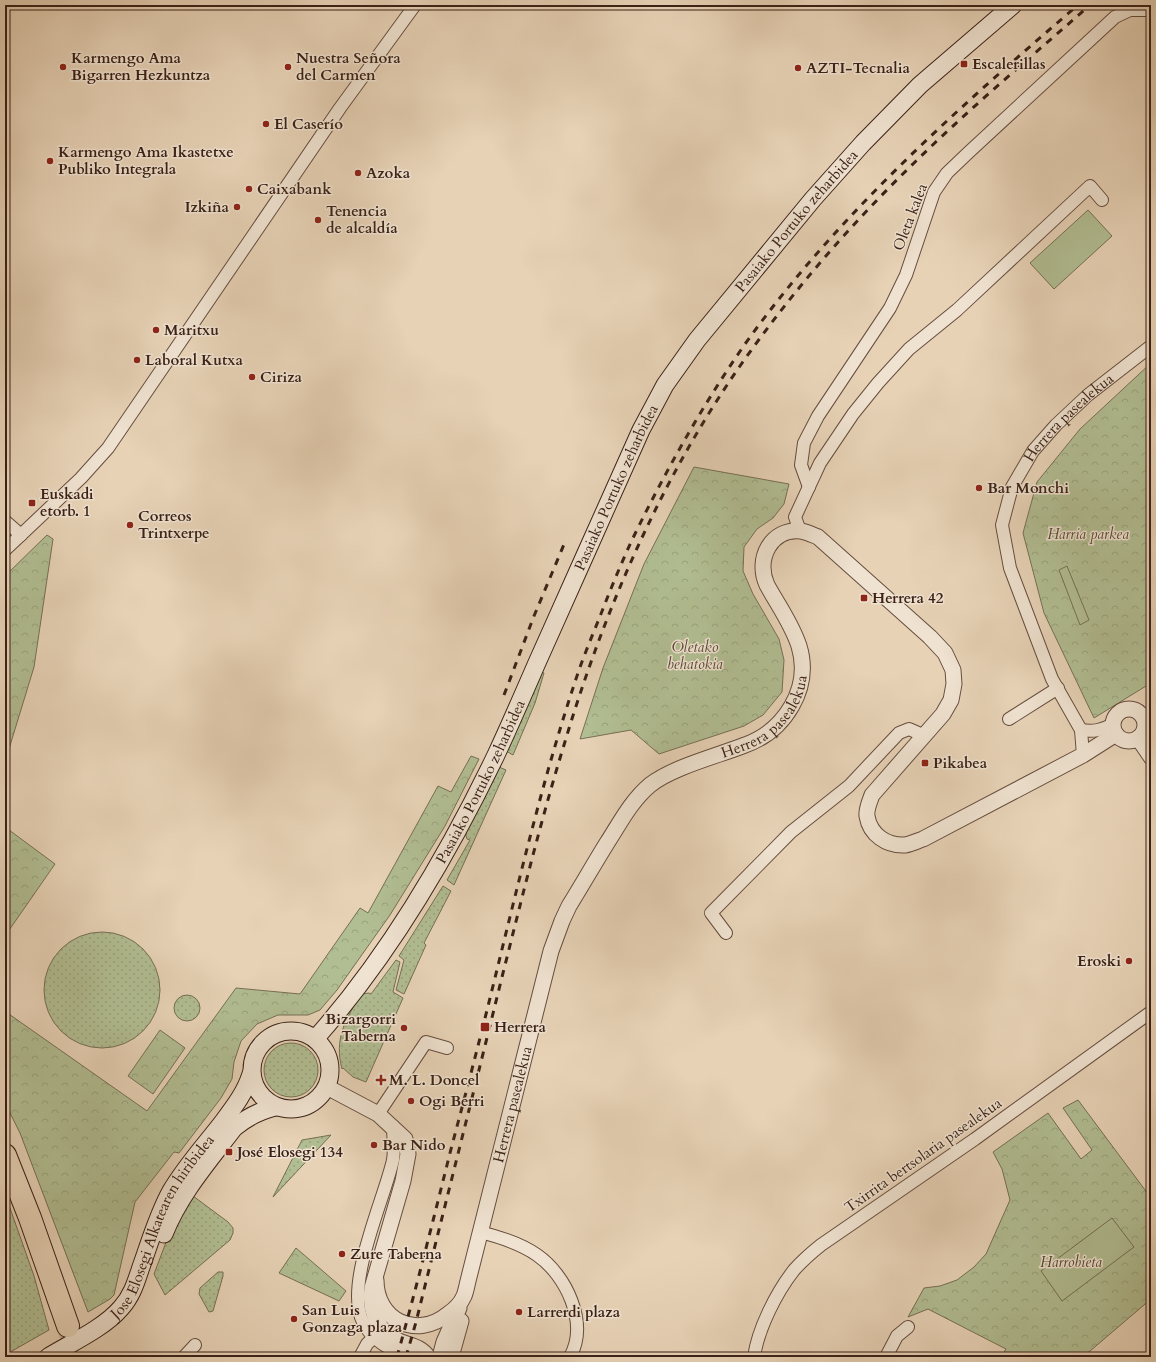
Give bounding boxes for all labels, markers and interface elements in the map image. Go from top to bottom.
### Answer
place label: Karmengo Ama Bigarren Hezkuntza [71,48,211,85]
place label: Nuestra Señora del Carmen [296,48,401,85]
place label: Escalerillas [972,54,1046,74]
place label: AZTI-Tecnalia [806,58,910,78]
marker: Escalerillas [959,59,969,69]
marker: Karmengo Ama Bigarren Hezkuntza [58,62,68,72]
marker: Nuestra Señora del Carmen [283,62,293,72]
marker: AZTI-Tecnalia [793,63,803,73]
place label: El Caserío [274,114,343,134]
marker: El Caserío [261,119,271,129]
place label: Karmengo Ama Ikastetxe Publiko Integrala [58,142,234,179]
street label: Pasaiako Portuko zeharbidea [730,145,863,296]
marker: Karmengo Ama Ikastetxe Publiko Integrala [45,156,55,166]
place label: Azoka [366,163,411,183]
marker: Azoka [353,168,363,178]
place label: Caixabank [257,179,332,199]
street label: Oleta kalea [888,180,932,253]
marker: Caixabank [244,184,254,194]
place label: Izkiña [185,197,230,217]
place label: Tenencia de alcaldía [326,201,398,238]
marker: Izkiña [232,202,242,212]
marker: Tenencia de alcaldía [313,215,323,225]
place label: Maritxu [164,320,219,340]
marker: Maritxu [151,325,161,335]
place label: Laboral Kutxa [145,350,243,370]
marker: Laboral Kutxa [132,355,142,365]
place label: Ciriza [260,367,303,387]
street label: Herrera pasealekua [1019,368,1118,465]
marker: Ciriza [247,372,257,382]
street label: Pasaiako Portuko zeharbidea [569,400,663,574]
place label: Bar Monchi [987,478,1069,498]
marker: Bar Monchi [974,483,984,493]
place label: Euskadi etorb. 1 [40,484,94,521]
marker: Euskadi etorb. 1 [27,498,37,508]
place label: Correos Trintxerpe [138,506,209,543]
marker: Correos Trintxerpe [125,520,135,530]
park label: Harria parkea [1047,524,1129,544]
place label: Herrera 42 [872,588,944,608]
marker: Herrera 42 [859,593,869,603]
park label: Oletako behatokia [667,637,723,674]
street label: Herrera pasealekua [718,673,812,763]
street label: Pasaiako Portuko zeharbidea [431,696,530,867]
place label: Pikabea [933,753,988,773]
marker: Pikabea [920,758,930,768]
place label: Eroski [1077,951,1121,971]
marker: Eroski [1124,956,1134,966]
place label: Bizargorri Taberna [325,1009,397,1046]
place label: Herrera [494,1017,547,1037]
marker: Herrera [479,1021,491,1033]
marker: Bizargorri Taberna [399,1023,409,1033]
street label: Herrera pasealekua [488,1044,537,1165]
place label: M. L. Doncel [389,1070,480,1090]
marker: M. L. Doncel [376,1075,386,1085]
place label: Ogi Berri [419,1091,485,1111]
street label: Txirrita bertsolaria pasealekua [840,1093,1006,1217]
marker: Ogi Berri [406,1096,416,1106]
street label: Jose Elosegi Alkatearen hiribidea [105,1130,219,1325]
place label: Bar Nido [382,1135,446,1155]
marker: Bar Nido [369,1140,379,1150]
place label: José Elosegi 134 [235,1142,343,1162]
marker: José Elosegi 134 [224,1147,234,1157]
place label: Zure Taberna [350,1244,443,1264]
marker: Zure Taberna [337,1249,347,1259]
park label: Harrobieta [1040,1252,1102,1272]
place label: San Luis Gonzaga plaza [302,1300,403,1337]
place label: Larrerdi plaza [527,1302,621,1322]
marker: Larrerdi plaza [514,1307,524,1317]
marker: San Luis Gonzaga plaza [289,1314,299,1324]

